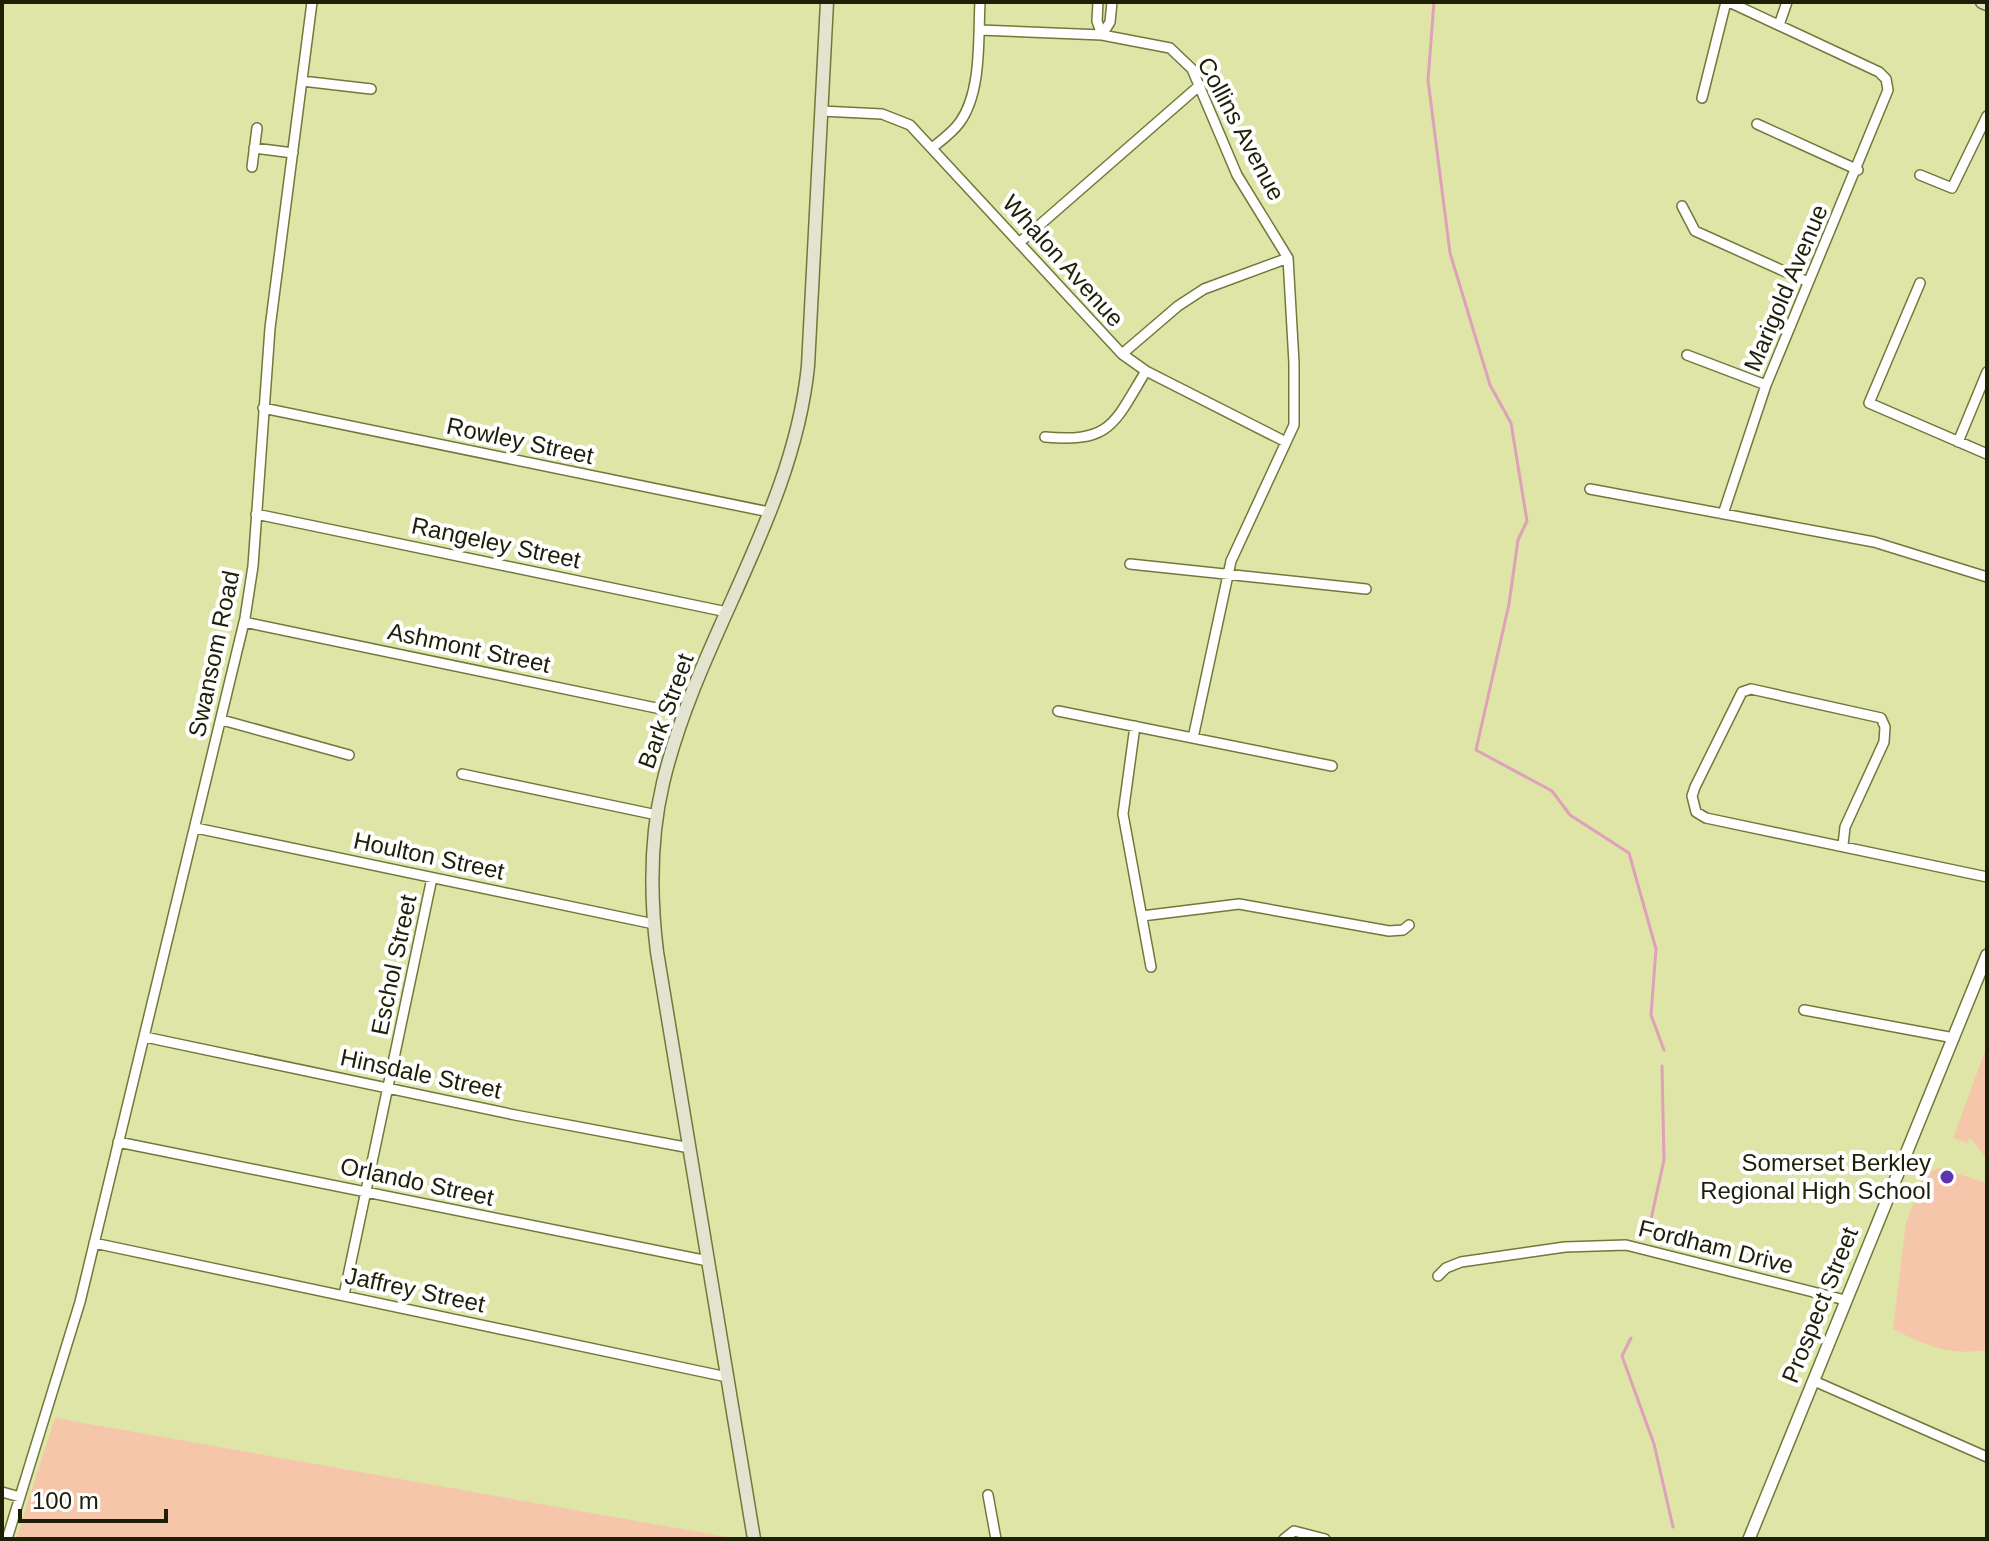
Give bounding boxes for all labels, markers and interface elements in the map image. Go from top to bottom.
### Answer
street label: Collins Avenue [1192,53,1291,205]
street label: Whalon Avenue [997,189,1130,332]
street label: Marigold Avenue [1738,200,1833,375]
street label: Rowley Street [444,412,596,469]
street label: Rangeley Street [409,511,583,574]
street label: Swansom Road [183,568,244,740]
street label: Ashmont Street [385,617,553,678]
street label: Bark Street [632,649,699,772]
street label: Houlton Street [351,826,507,885]
street label: Eschol Street [365,892,422,1038]
street label: Hinsdale Street [338,1043,504,1104]
place label: Somerset Berkley Regional High School [1700,1149,1931,1204]
street label: Orlando Street [338,1152,497,1211]
marker: Somerset Berkley Regional High School [1938,1168,1956,1186]
street label: Fordham Drive [1636,1214,1796,1279]
street label: Prospect Street [1776,1223,1863,1387]
street label: Jaffrey Street [343,1262,488,1318]
scale bar [20,1473,166,1523]
text: 100 m [32,1487,99,1514]

